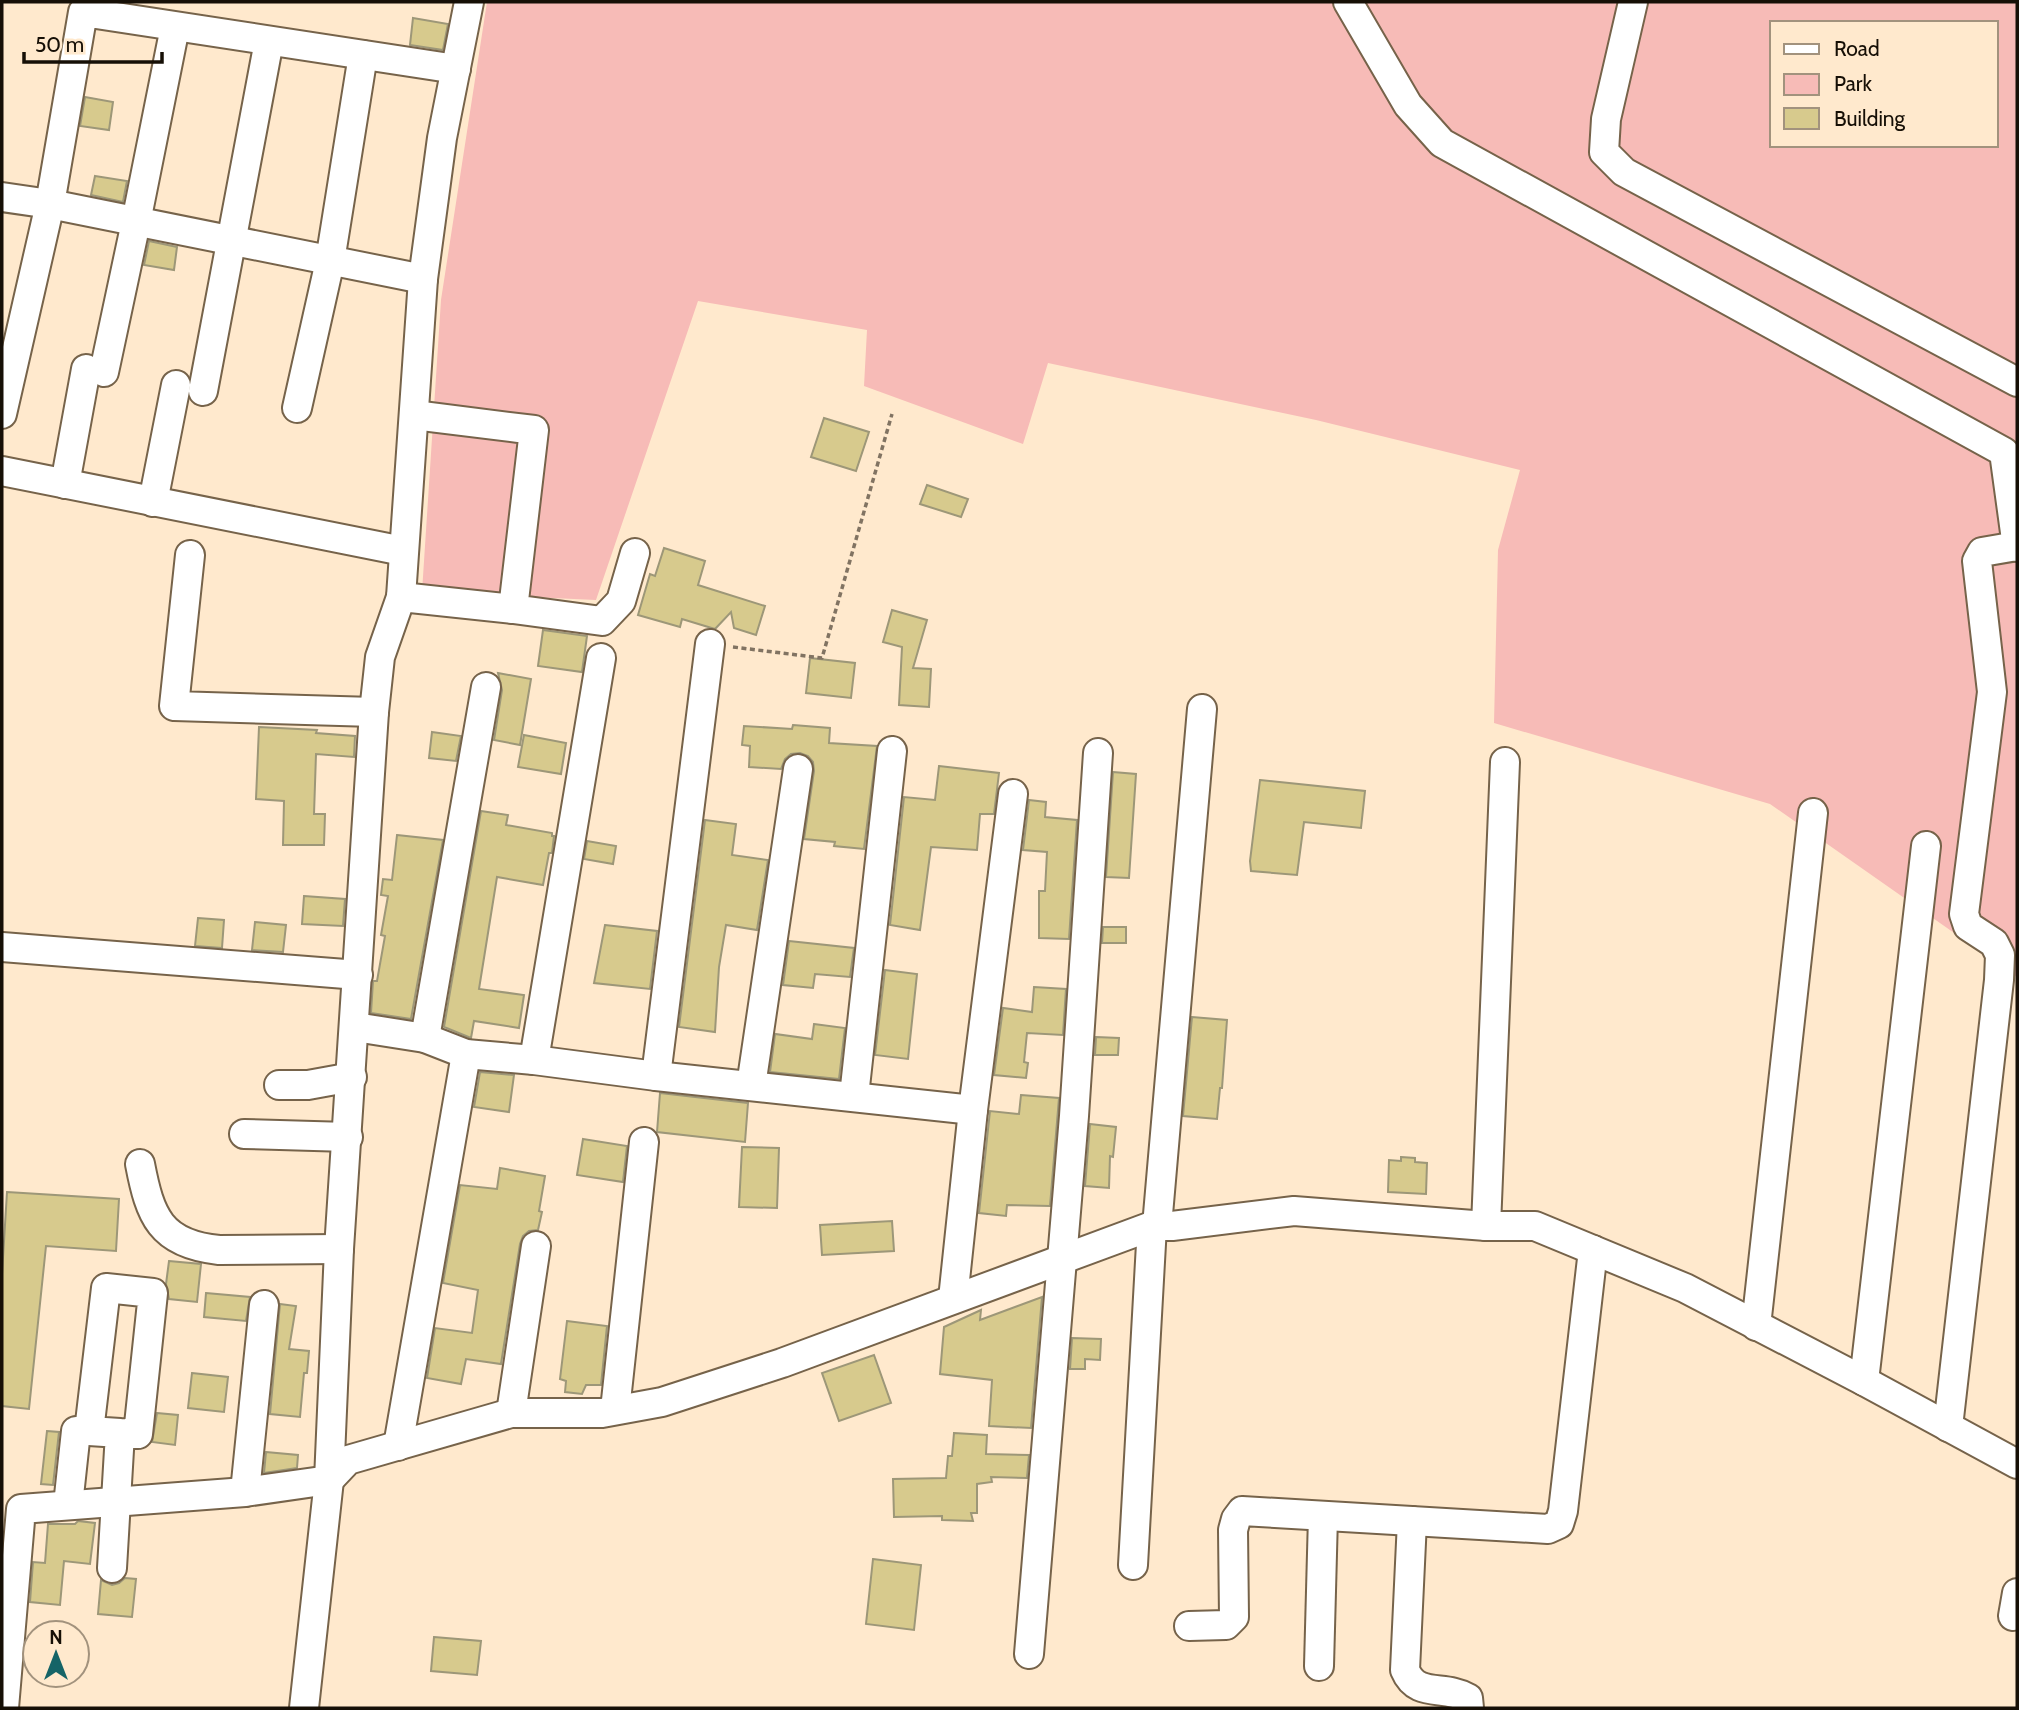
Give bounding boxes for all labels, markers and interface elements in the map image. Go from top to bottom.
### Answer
scale bar [24,21,163,65]
legend [1770,21,1998,147]
text: 50 m [35,32,84,57]
text: Road [1834,36,1880,61]
text: Park [1834,71,1872,96]
text: Building [1834,106,1906,131]
north arrow [21,1619,91,1689]
text: N [49,1626,63,1649]

